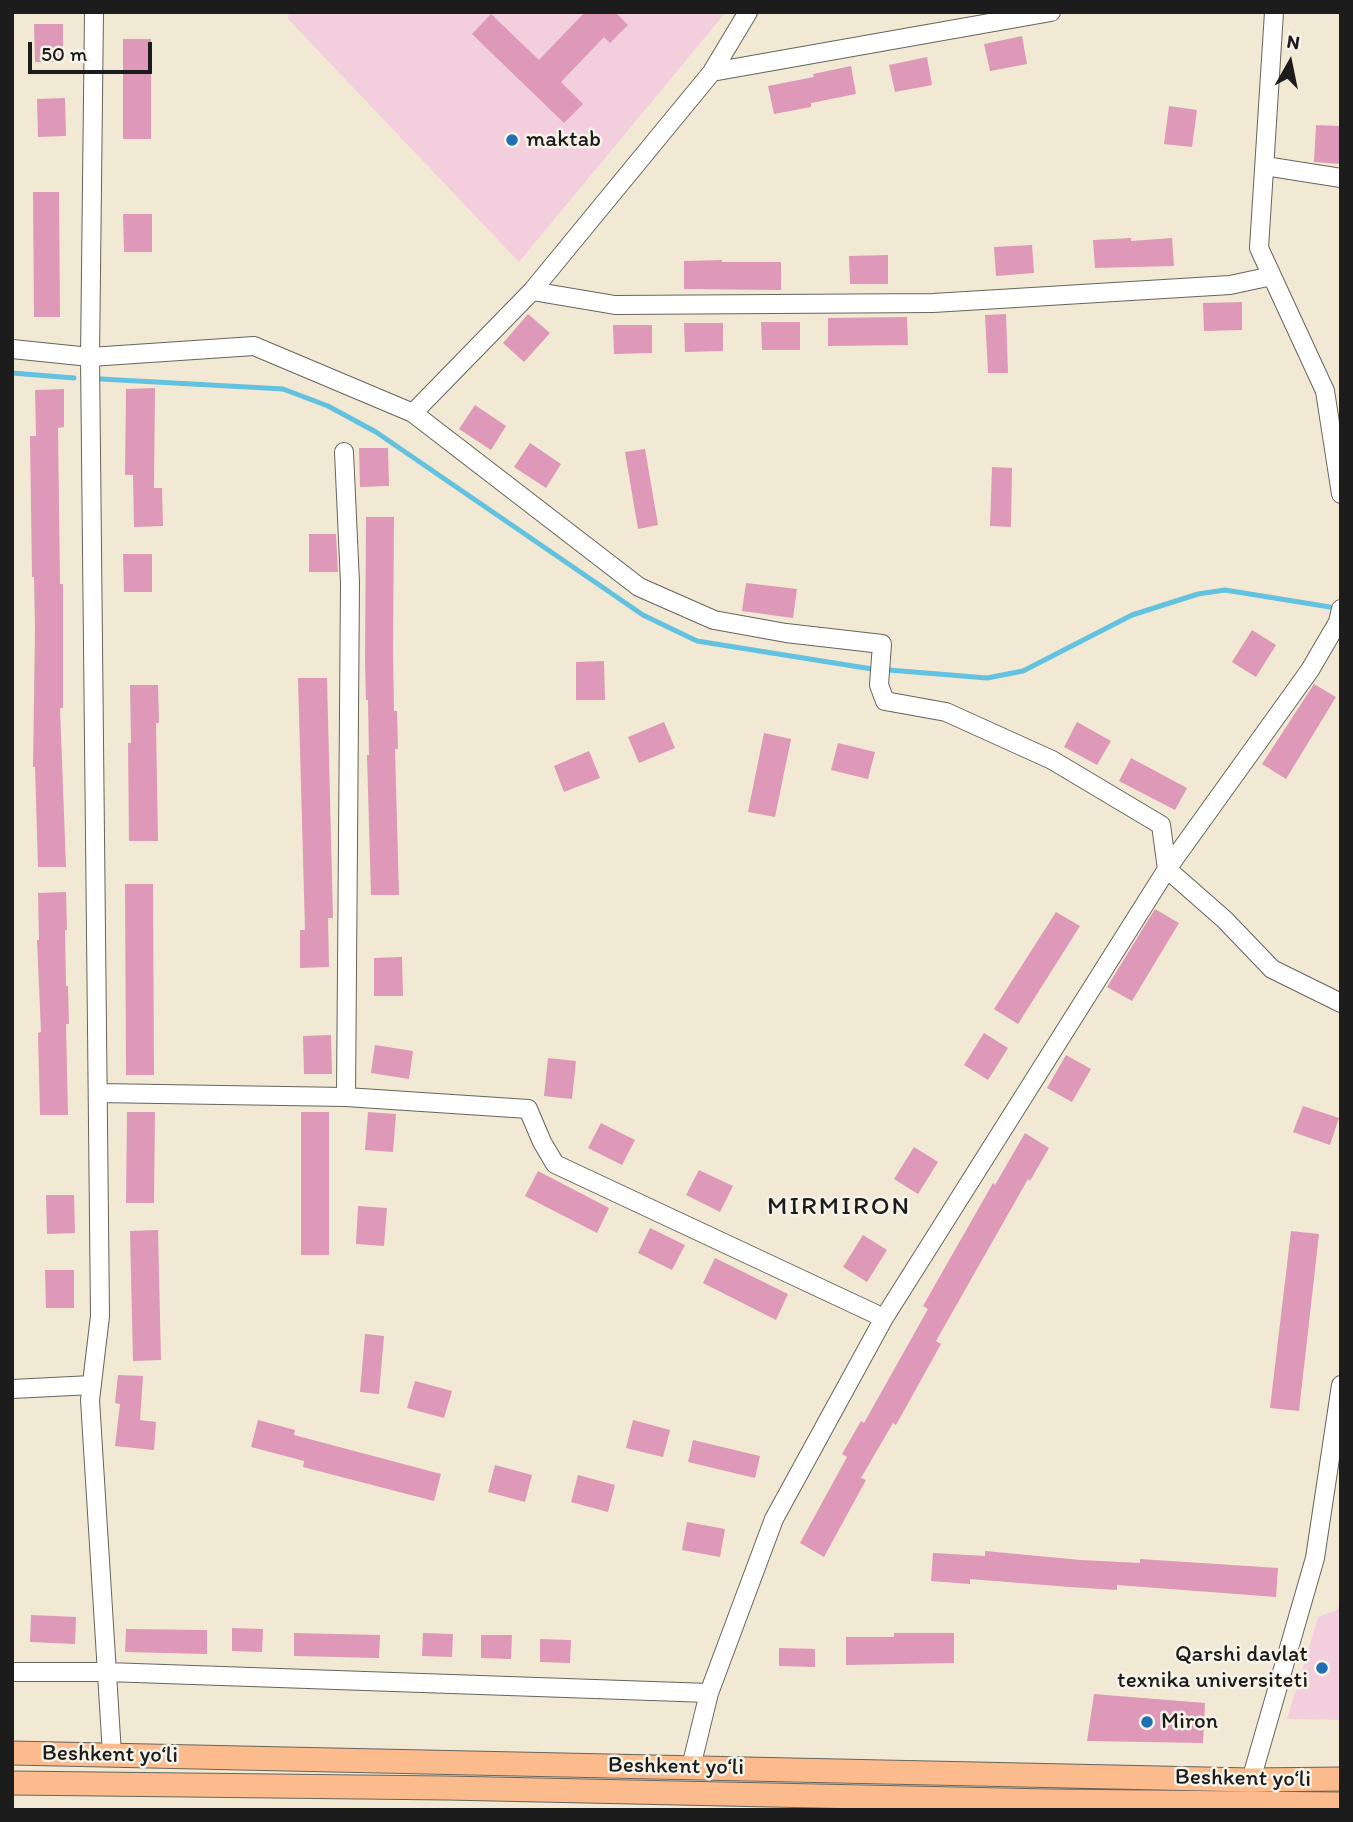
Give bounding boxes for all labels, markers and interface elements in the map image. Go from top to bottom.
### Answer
scale bar [32,28,156,72]
north arrow [1255,28,1325,98]
text: N [1285,29,1301,54]
text: 50 m [41,41,87,66]
place label: maktab [526,126,601,154]
marker: maktab [504,132,520,148]
district label: MIRMIRON [769,1191,909,1223]
place label: Qarshi davlat texnika universiteti [1117,1641,1308,1695]
marker: Qarshi davlat texnika universiteti [1314,1660,1330,1676]
place label: Miron [1161,1708,1218,1736]
marker: Miron [1139,1714,1155,1730]
street label: Beshkent yoʻli [42,1740,178,1770]
street label: Beshkent yoʻli [608,1752,744,1782]
street label: Beshkent yoʻli [1175,1764,1311,1794]

